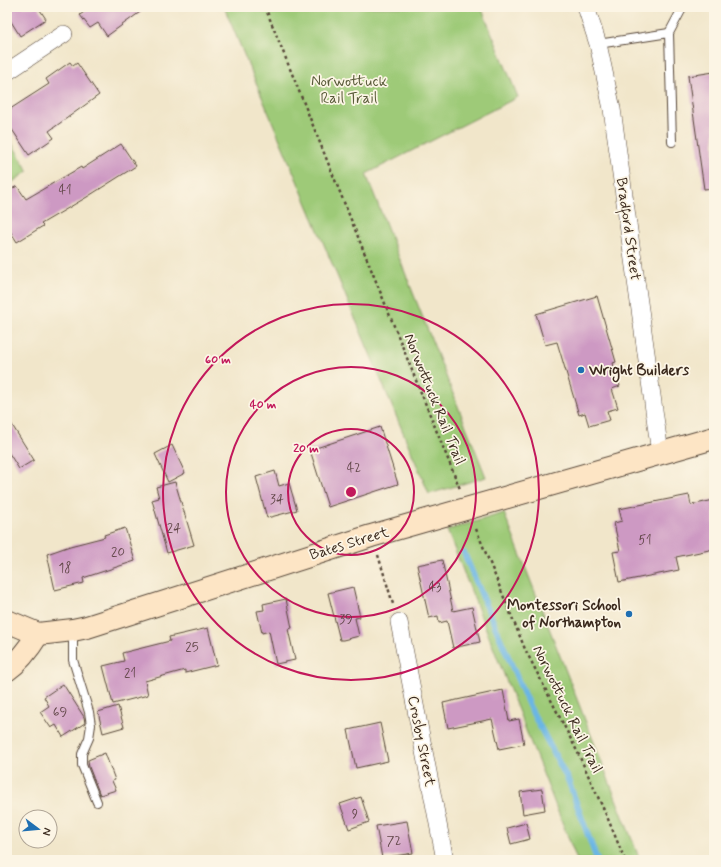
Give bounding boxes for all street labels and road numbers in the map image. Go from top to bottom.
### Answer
street label: Bradford Street [609,176,645,282]
street label: Norwottuck Rail Trail [399,331,470,468]
street label: Bates Street [307,522,392,565]
street label: Norwottuck Rail Trail [527,642,607,777]
street label: Crosby Street [402,694,440,788]

